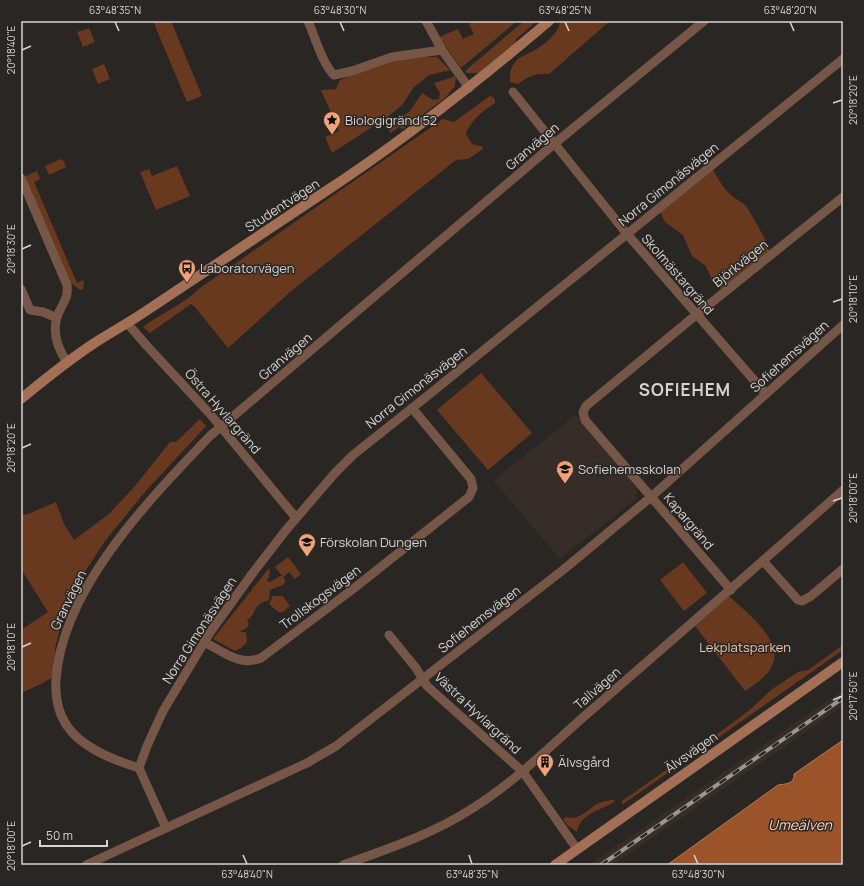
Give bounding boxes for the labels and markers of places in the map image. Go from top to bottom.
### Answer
place icon: Biologigränd 52 [322,110,342,135]
place label: Biologigränd 52 [345,111,437,129]
bus stop icon: Laboratorvägen [177,258,197,283]
place label: Laboratorvägen [200,259,294,277]
school or university icon: Sofiehemsskolan [555,459,575,484]
place label: Sofiehemsskolan [578,460,681,478]
school or university icon: Förskolan Dungen [297,532,317,557]
place label: Förskolan Dungen [320,533,427,551]
building icon: Älvsgård [535,752,555,777]
place label: Älvsgård [558,753,610,771]

